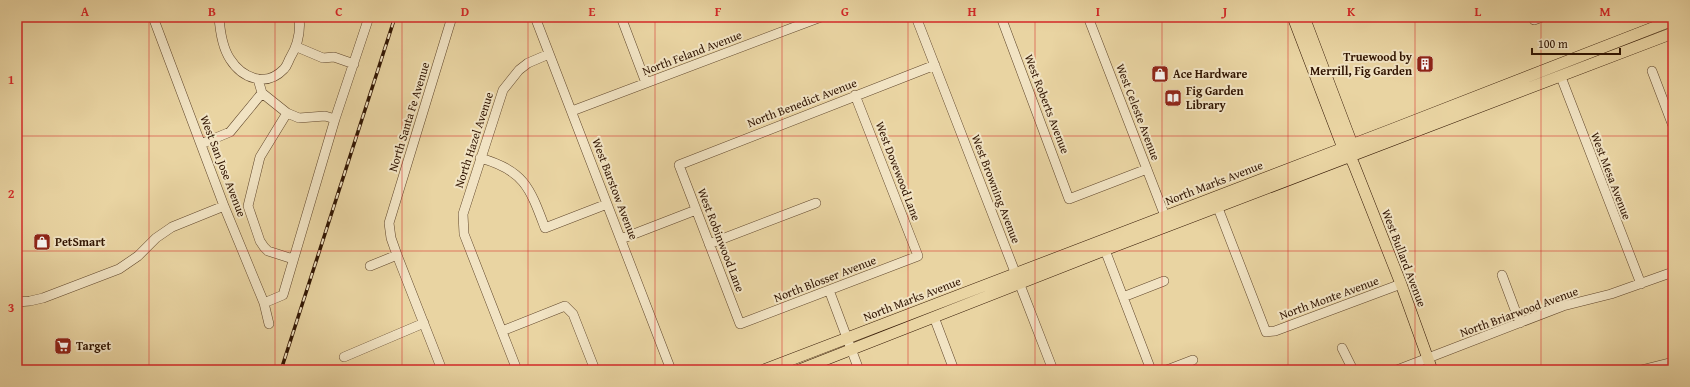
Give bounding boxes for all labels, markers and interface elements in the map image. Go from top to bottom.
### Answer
text: A [81,2,90,21]
text: B [208,2,216,21]
text: C [335,2,343,21]
text: D [461,2,469,21]
text: E [589,2,596,21]
text: F [715,2,722,21]
text: G [841,2,849,21]
text: H [967,2,977,21]
text: I [1096,2,1100,21]
text: J [1221,2,1228,21]
text: K [1347,2,1356,21]
text: L [1475,2,1482,21]
text: M [1599,2,1611,21]
street label: North Feland Avenue [640,26,744,79]
scale bar [1532,30,1620,56]
text: 100 m [1538,35,1568,52]
place label: Truewood by Merrill, Fig Garden [1310,48,1413,79]
street label: West Roberts Avenue [1021,52,1074,156]
building icon: Truewood by Merrill, Fig Garden [1415,54,1435,74]
street label: North Santa Fe Avenue [384,60,433,174]
street label: West Celeste Avenue [1112,61,1165,163]
shop icon: Ace Hardware [1150,64,1170,84]
place label: Ace Hardware [1173,65,1247,82]
text: 1 [8,70,14,89]
street label: North Benedict Avenue [745,74,859,131]
place label: Fig Garden Library [1186,82,1244,113]
library icon: Fig Garden Library [1163,88,1183,108]
street label: North Hazel Avenue [450,89,497,190]
street label: West San Jose Avenue [196,112,251,219]
street label: West Dovewood Lane [872,119,925,223]
street label: West Mesa Avenue [1587,130,1636,222]
street label: West Browning Avenue [968,132,1025,246]
street label: West Barstow Avenue [588,136,643,242]
street label: North Marks Avenue [1163,156,1265,209]
text: 2 [8,184,15,203]
street label: West Robinwood Lane [694,185,749,295]
street label: West Bullard Avenue [1378,206,1431,310]
shop icon: PetSmart [32,232,52,252]
place label: PetSmart [55,233,106,250]
street label: North Blosser Avenue [771,251,879,306]
street label: North Marks Avenue [861,272,963,325]
street label: North Monte Avenue [1277,272,1381,323]
street label: North Briarwood Avenue [1457,282,1581,341]
text: 3 [8,298,14,317]
supermarket icon: Target [53,336,73,356]
place label: Target [76,337,111,354]

